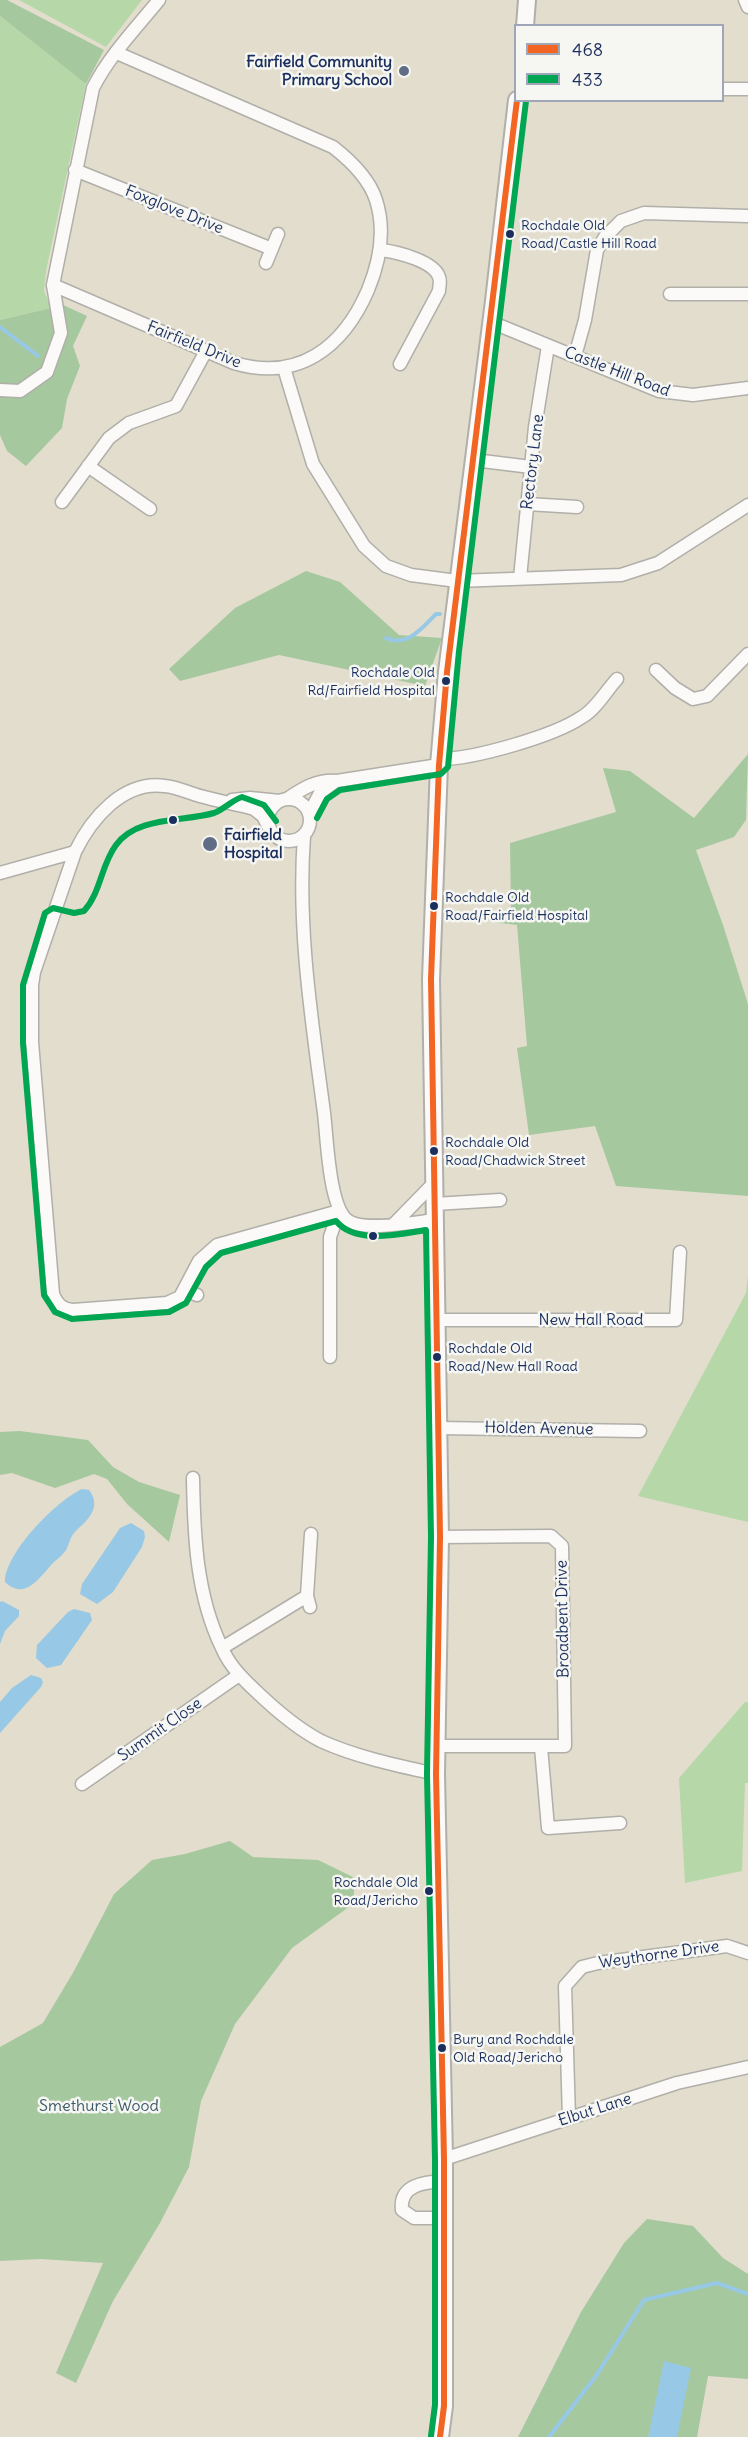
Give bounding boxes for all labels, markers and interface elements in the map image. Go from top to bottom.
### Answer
legend [514,24,724,102]
text: 468 [572,38,603,61]
place label: Fairfield Community Primary School [246,52,392,90]
marker: Fairfield Community Primary School [397,64,411,78]
text: 433 [572,68,603,91]
street label: Foxglove Drive [122,182,226,238]
place label: Rochdale Old Road/Castle Hill Road [521,218,657,250]
marker: Rochdale Old Road/Castle Hill Road [504,228,516,240]
street label: Fairfield Drive [144,317,244,373]
street label: Castle Hill Road [561,343,673,401]
street label: Rectory Lane [518,413,548,511]
place label: Rochdale Old Rd/Fairfield Hospital [308,665,435,698]
marker: Rochdale Old Rd/Fairfield Hospital [440,675,452,687]
unlabelled marker [167,814,179,826]
place label: Fairfield Hospital [224,825,283,863]
marker: Fairfield Hospital [201,835,219,853]
place label: Rochdale Old Road/Fairfield Hospital [445,890,588,922]
marker: Rochdale Old Road/Fairfield Hospital [428,900,440,912]
place label: Rochdale Old Road/Chadwick Street [445,1135,585,1168]
marker: Rochdale Old Road/Chadwick Street [428,1145,440,1157]
unlabelled marker [367,1230,379,1242]
street label: New Hall Road [538,1310,644,1330]
place label: Rochdale Old Road/New Hall Road [448,1341,578,1374]
marker: Rochdale Old Road/New Hall Road [431,1351,443,1363]
street label: Holden Avenue [484,1418,594,1440]
street label: Broadbent Drive [552,1560,574,1678]
street label: Summit Close [114,1694,206,1766]
place label: Rochdale Old Road/Jericho [334,1875,418,1907]
marker: Rochdale Old Road/Jericho [423,1885,435,1897]
street label: Weythorne Drive [598,1937,720,1973]
place label: Bury and Rochdale Old Road/Jericho [453,2032,574,2064]
marker: Bury and Rochdale Old Road/Jericho [436,2042,448,2054]
street label: Elbut Lane [556,2089,634,2131]
park label: Smethurst Wood [39,2096,159,2116]

